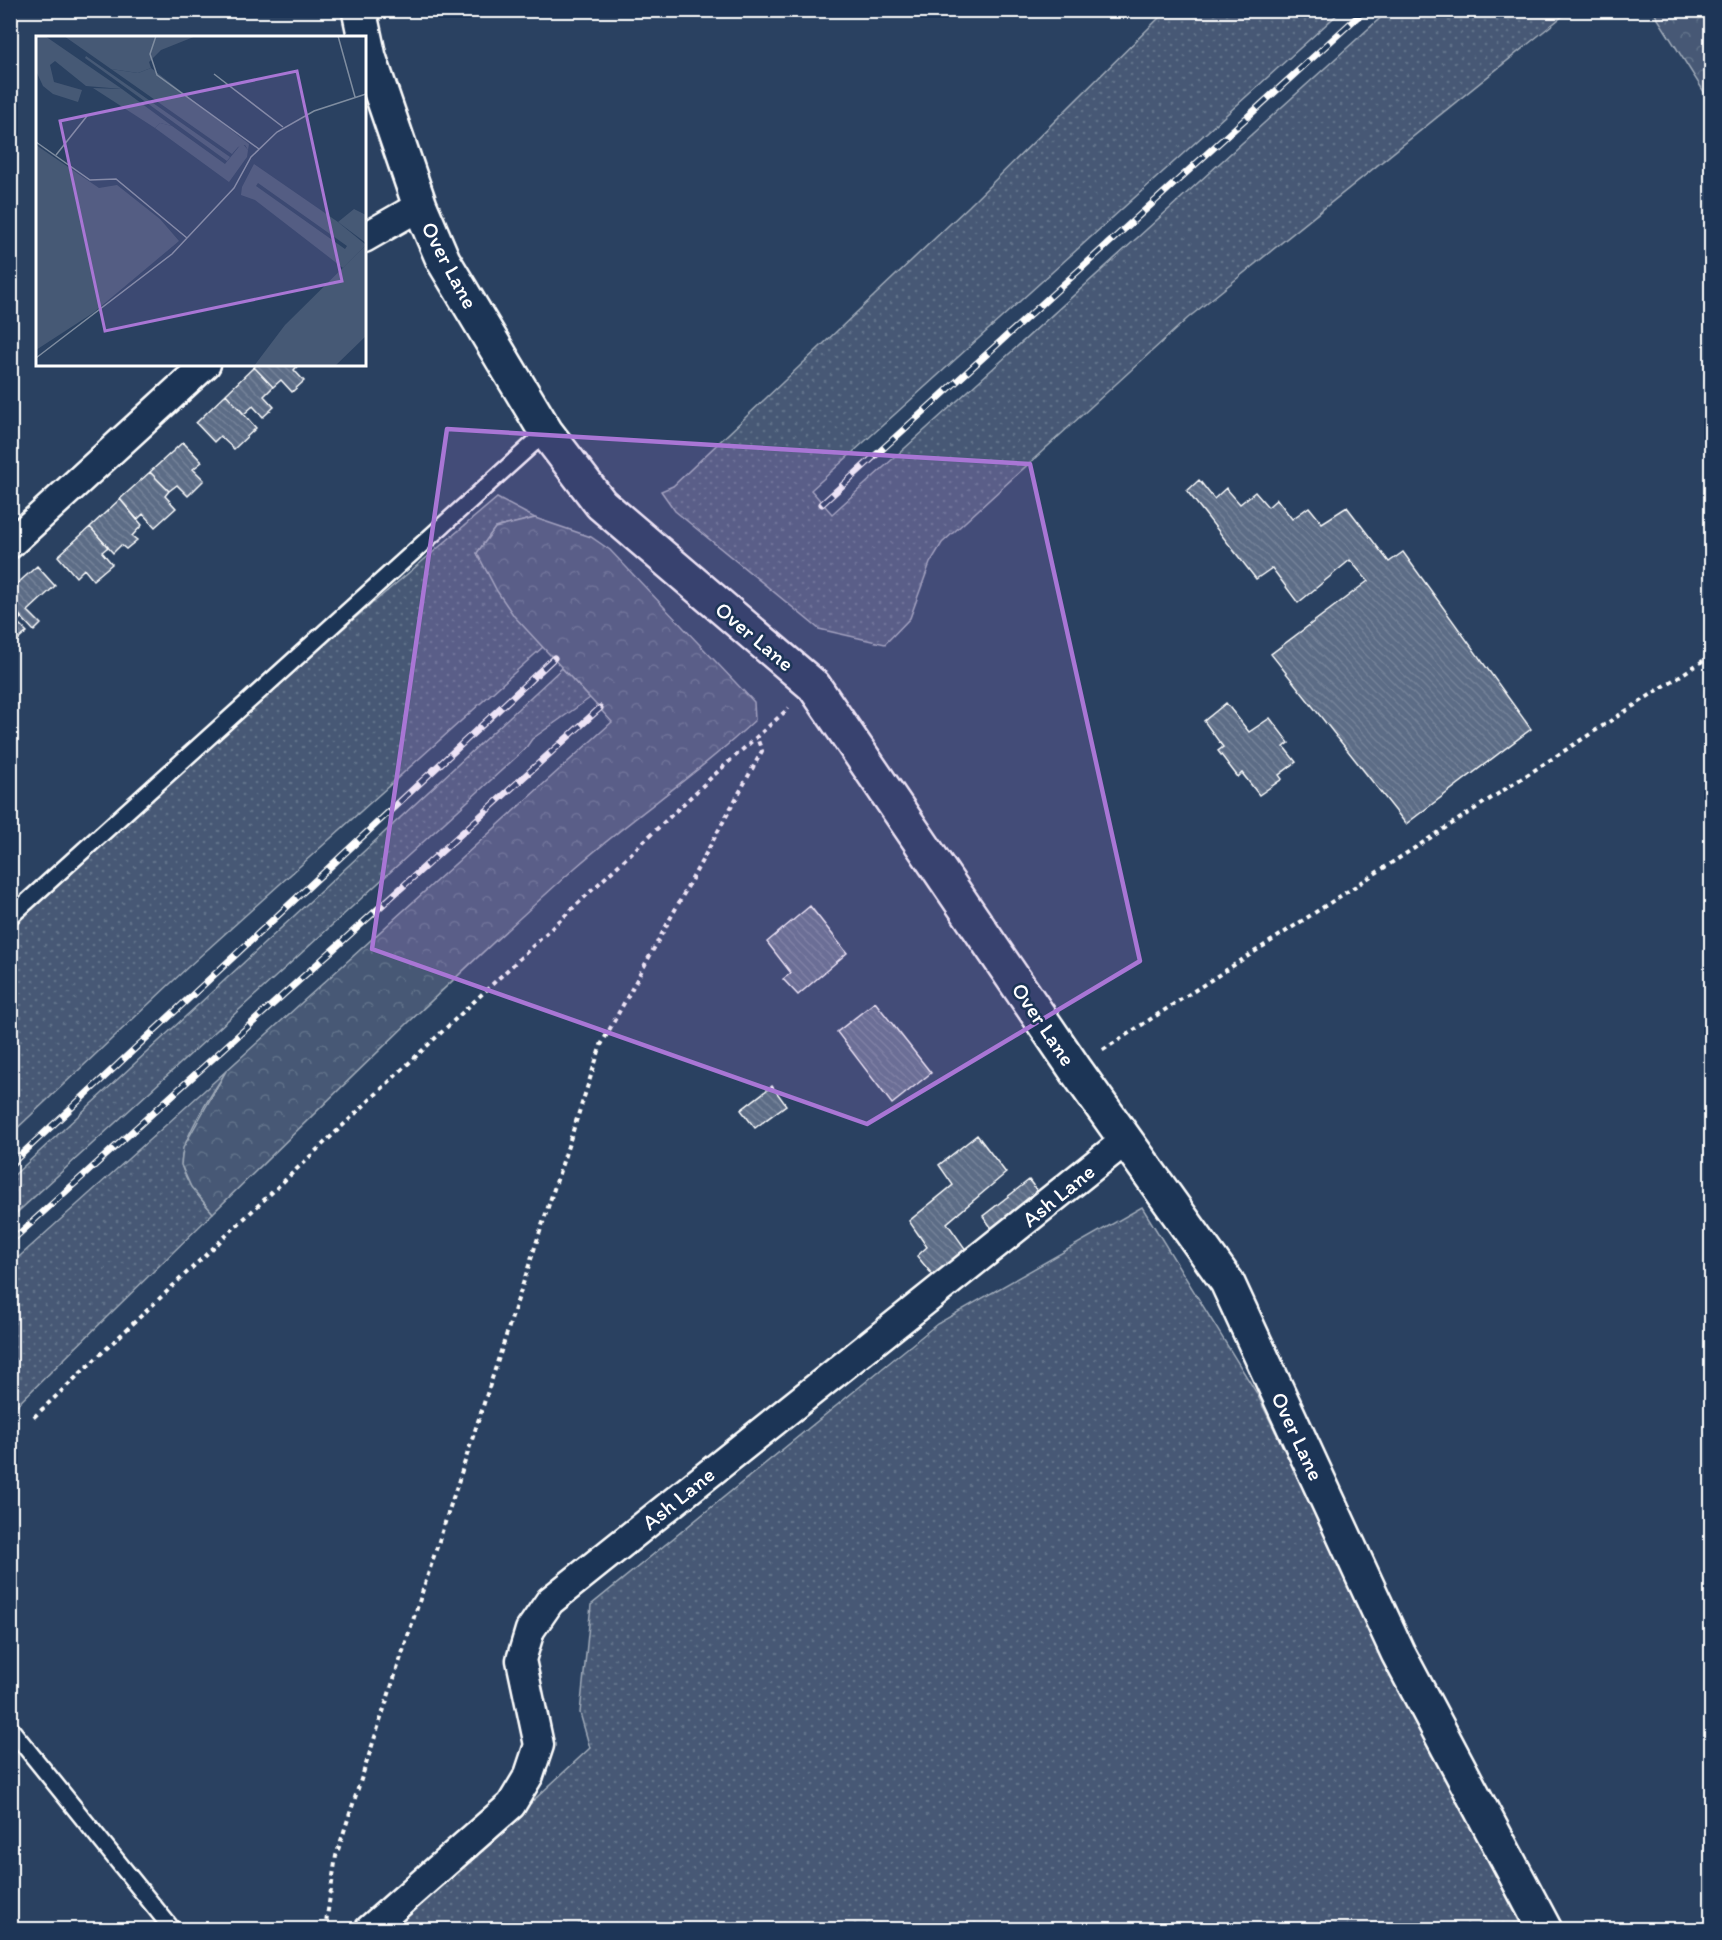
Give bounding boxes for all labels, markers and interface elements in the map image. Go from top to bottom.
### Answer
inset map [36,36,366,366]
street label: Over Lane [415,217,484,313]
street label: Over Lane [710,596,800,677]
street label: Over Lane [1006,977,1081,1071]
street label: Ash Lane [1017,1158,1100,1233]
street label: Over Lane [1265,1388,1330,1485]
street label: Ash Lane [637,1461,720,1536]

